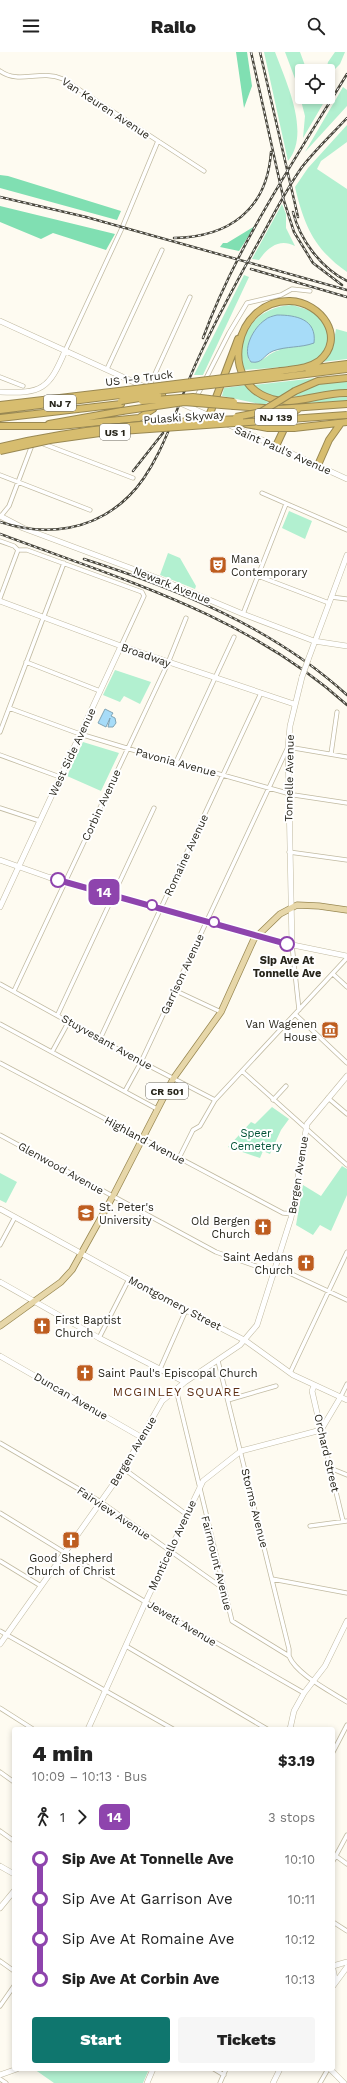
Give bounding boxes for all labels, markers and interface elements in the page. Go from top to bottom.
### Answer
icon: menu [20,15,42,37]
icon: search [305,15,327,37]
text: Railo [151,16,196,37]
map controls [295,64,335,104]
button: locate [295,64,335,104]
street label: Van Keuren Avenue [59,75,152,142]
street label: US 1-9 Truck [105,368,174,389]
road number: NJ 7 [44,395,76,411]
street label: Pulaski Skyway [143,408,225,427]
road number: NJ 139 [255,409,297,425]
street label: Saint Paul's Avenue [232,423,333,478]
road number: US 1 [100,424,130,440]
place label: Mana Contemporary [231,553,308,579]
theatre icon: Mana Contemporary [208,555,228,575]
street label: Newark Avenue [131,564,212,607]
street label: Broadway [119,641,173,670]
street label: West Side Avenue [46,706,99,799]
street label: Tonnelle Avenue [282,734,297,822]
street label: Pavonia Avenue [134,745,218,780]
street label: Corbin Avenue [79,767,124,843]
street label: Romaine Avenue [162,812,211,898]
unlabelled marker [50,872,66,888]
line badge: 14 [86,879,122,905]
text: 14 [96,884,112,900]
unlabelled marker [146,899,158,911]
unlabelled marker [208,916,220,928]
street label: Garrison Avenue [158,932,207,1017]
marker: Sip Ave At Tonnelle Ave [279,936,295,952]
place label: Sip Ave At Tonnelle Ave [253,954,321,980]
street label: Stuyvesant Avenue [59,1012,154,1073]
place label: Van Wagenen House [245,1018,317,1044]
museum icon: Van Wagenen House [320,1020,340,1040]
road number: CR 501 [146,1083,188,1099]
street label: Highland Avenue [102,1114,187,1167]
park label: Speer Cemetery [230,1127,282,1153]
street label: Bergen Avenue [286,1135,311,1215]
street label: Glenwood Avenue [16,1140,106,1197]
place label: St. Peter's University [99,1201,154,1227]
school or university icon: St. Peter's University [76,1203,96,1223]
place label: Old Bergen Church [191,1215,250,1241]
church icon: Old Bergen Church [253,1217,273,1237]
place label: Saint Aedans Church [223,1251,293,1277]
church icon: Saint Aedans Church [296,1253,316,1273]
street label: Montgomery Street [126,1273,224,1334]
place label: First Baptist Church [55,1314,122,1340]
church icon: First Baptist Church [32,1316,52,1336]
church icon: Saint Paul's Episcopal Church [75,1363,95,1383]
place label: Saint Paul's Episcopal Church [98,1367,258,1380]
street label: Duncan Avenue [32,1370,110,1423]
district label: MCGINLEY SQUARE [113,1385,241,1399]
street label: Orchard Street [311,1413,342,1494]
street label: Bergen Avenue [108,1414,159,1488]
street label: Storms Avenue [238,1467,271,1549]
street label: Fairview Avenue [75,1484,153,1543]
street label: Monticello Avenue [146,1498,199,1592]
street label: Fairmount Avenue [198,1514,235,1612]
church icon: Good Shepherd Church of Christ [61,1530,81,1550]
place label: Good Shepherd Church of Christ [27,1552,116,1578]
street label: Jewett Avenue [145,1598,219,1649]
text: 4 min [32,1741,93,1766]
text: $3.19 [278,1752,315,1770]
text: 10:09 – 10:13 · Bus [32,1769,147,1784]
icon: walk [32,1806,54,1828]
icon: forward [71,1806,93,1828]
text: 14 [107,1809,122,1825]
text: 1 [60,1810,65,1825]
text: 3 stops [268,1810,315,1825]
text: Sip Ave At Tonnelle Ave [62,1850,234,1868]
text: 10:10 [285,1852,315,1867]
text: Sip Ave At Garrison Ave [62,1890,233,1908]
text: 10:11 [288,1892,315,1907]
text: Sip Ave At Romaine Ave [62,1930,234,1948]
text: 10:12 [285,1932,315,1947]
text: Sip Ave At Corbin Ave [62,1970,219,1988]
text: 10:13 [285,1972,315,1987]
button: Start [32,2017,170,2063]
button: Tickets [178,2017,315,2063]

